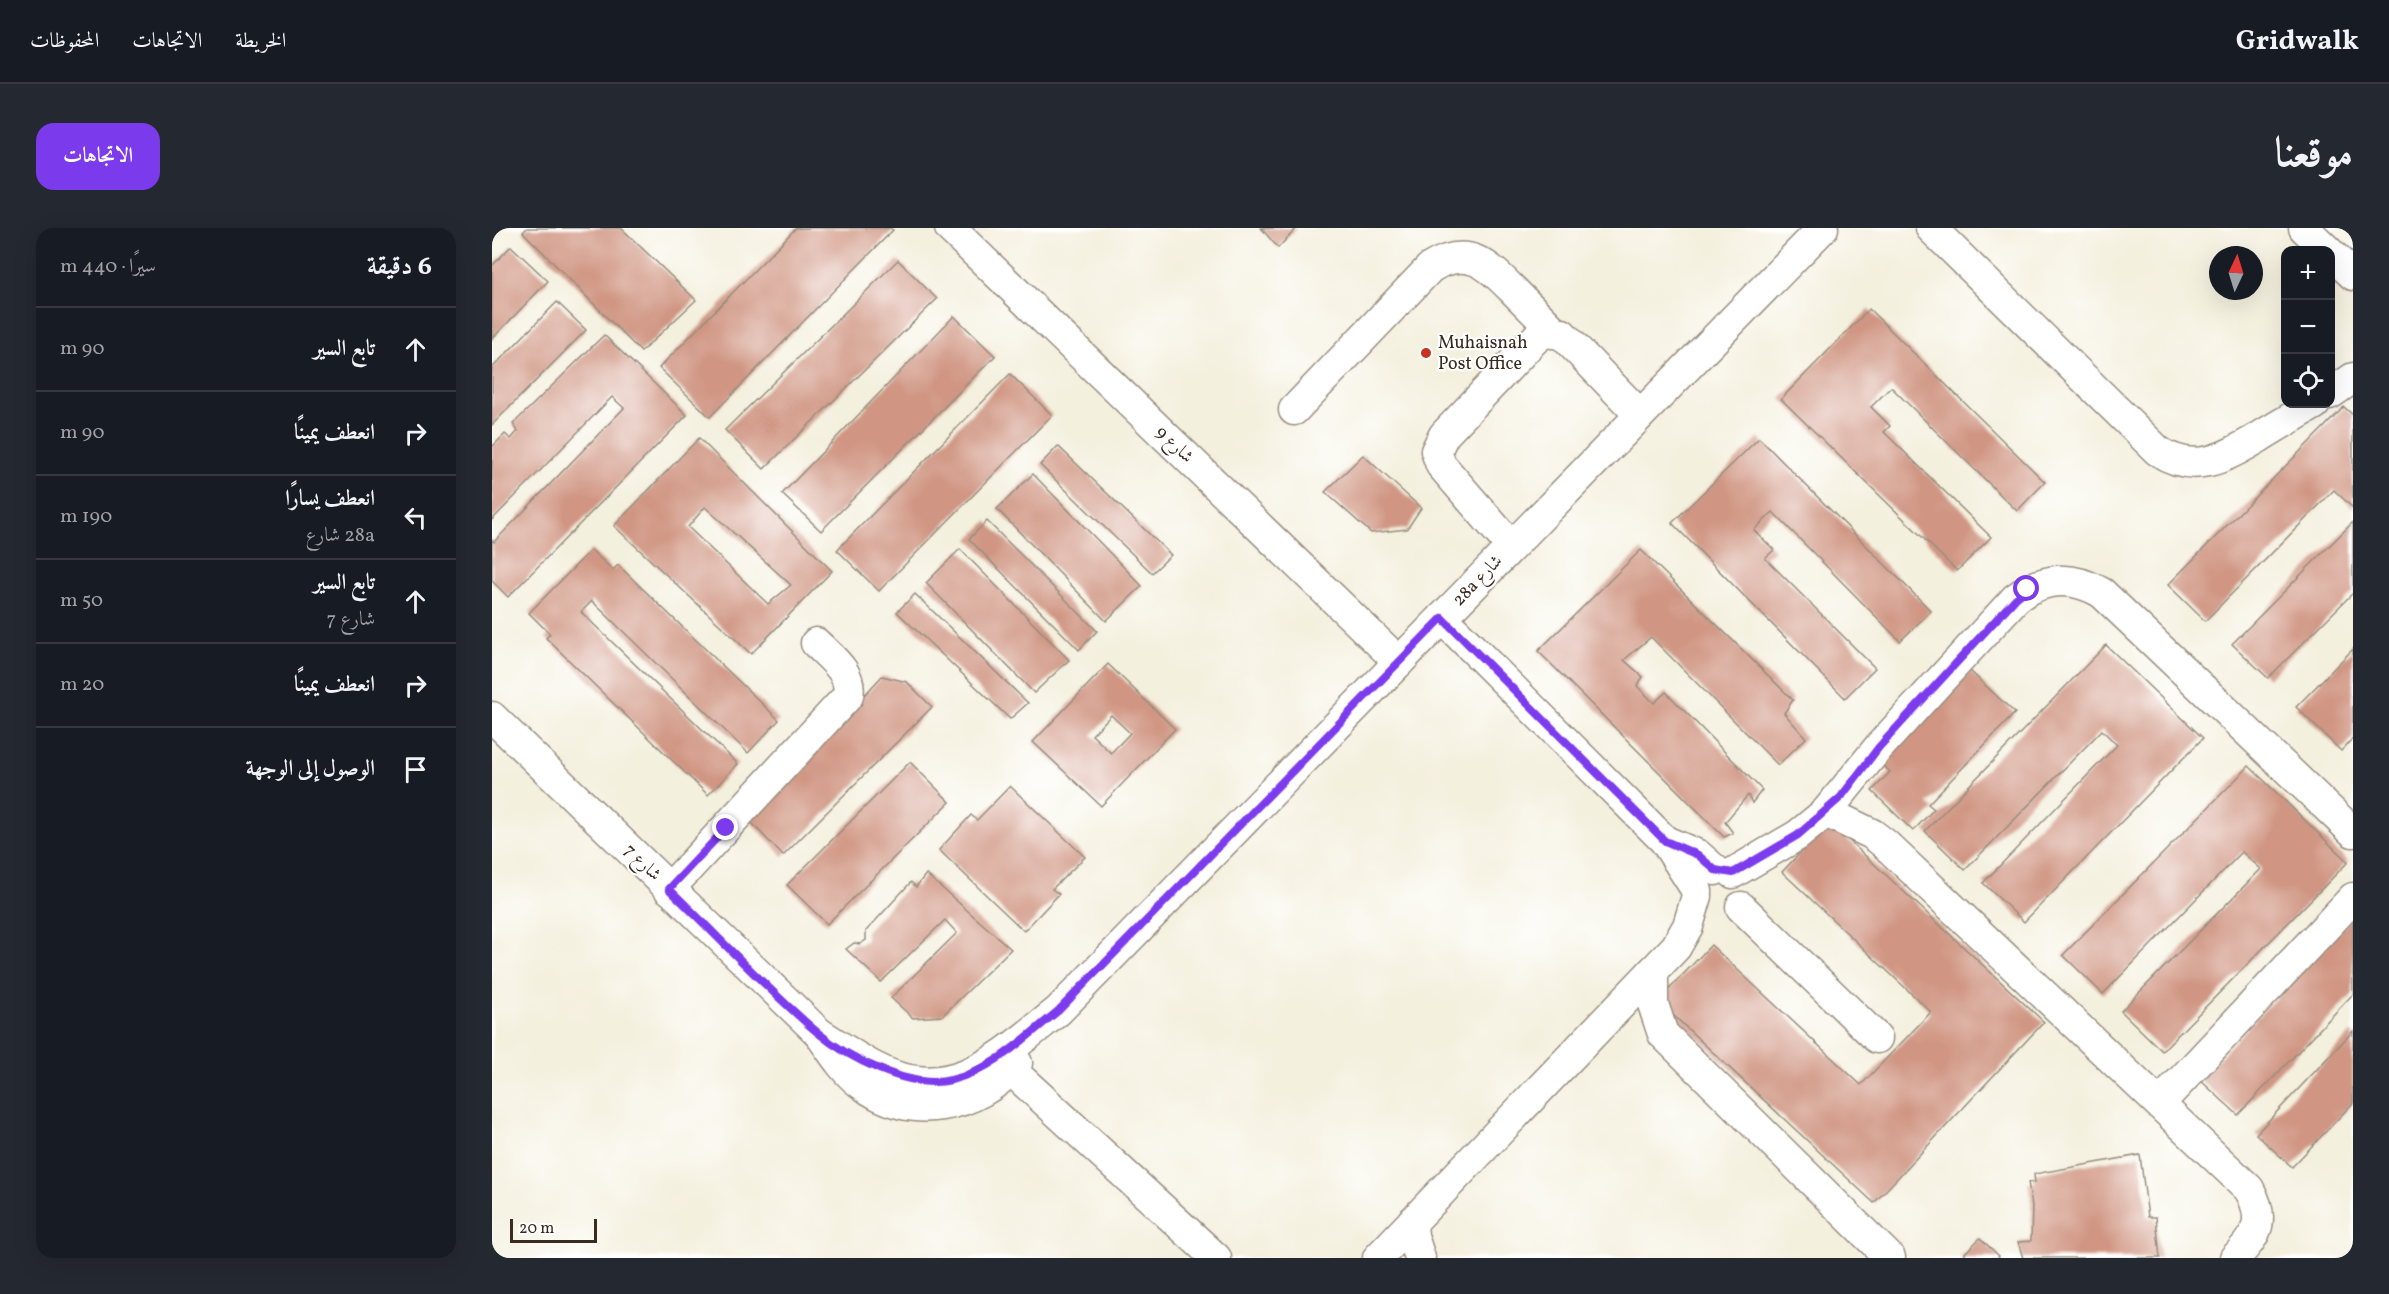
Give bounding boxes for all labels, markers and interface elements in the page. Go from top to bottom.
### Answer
text: Gridwalk [2236,22,2359,61]
text: المحفوظات [30,27,99,56]
text: الاتجاهات [132,27,202,56]
text: الخريطة [235,27,286,56]
button: الاتجاهات [36,123,160,190]
text: موقعنا [2275,126,2353,185]
north arrow [2209,246,2263,300]
map controls [2281,246,2335,408]
button: + [2281,246,2335,300]
text: 6 دقيقة [367,249,432,285]
text: سيرًا · 440 m [60,253,156,281]
button: − [2281,300,2335,354]
place label: Muhaisnah Post Office [1438,331,1528,377]
icon: ahead [399,333,432,366]
text: تابع السير [313,334,375,365]
text: 90 m [60,335,105,363]
marker: Muhaisnah Post Office [1419,346,1433,360]
button: locate [2281,354,2335,408]
icon: right [399,417,432,450]
text: انعطف يمينًا [294,418,375,449]
text: 90 m [60,419,105,447]
street label: شارع 9 [1149,421,1199,470]
text: انعطف يسارًا [285,484,375,515]
icon: left [399,501,432,534]
text: 190 m [60,503,112,531]
text: 28a شارع [305,522,375,550]
street label: 28a شارع [1447,550,1509,613]
text: تابع السير [313,568,375,599]
route start [2013,575,2039,601]
icon: ahead [399,585,432,618]
text: 50 m [60,587,103,615]
text: شارع 7 [327,606,375,634]
icon: right [399,669,432,702]
text: انعطف يمينًا [294,670,375,701]
text: 20 m [60,671,104,699]
icon: arrive [399,753,432,786]
text: الوصول إلى الوجهة [246,754,375,785]
route end [712,814,738,840]
street label: شارع 7 [617,839,666,888]
scale bar [510,1216,597,1244]
text: 20 m [519,1218,554,1240]

